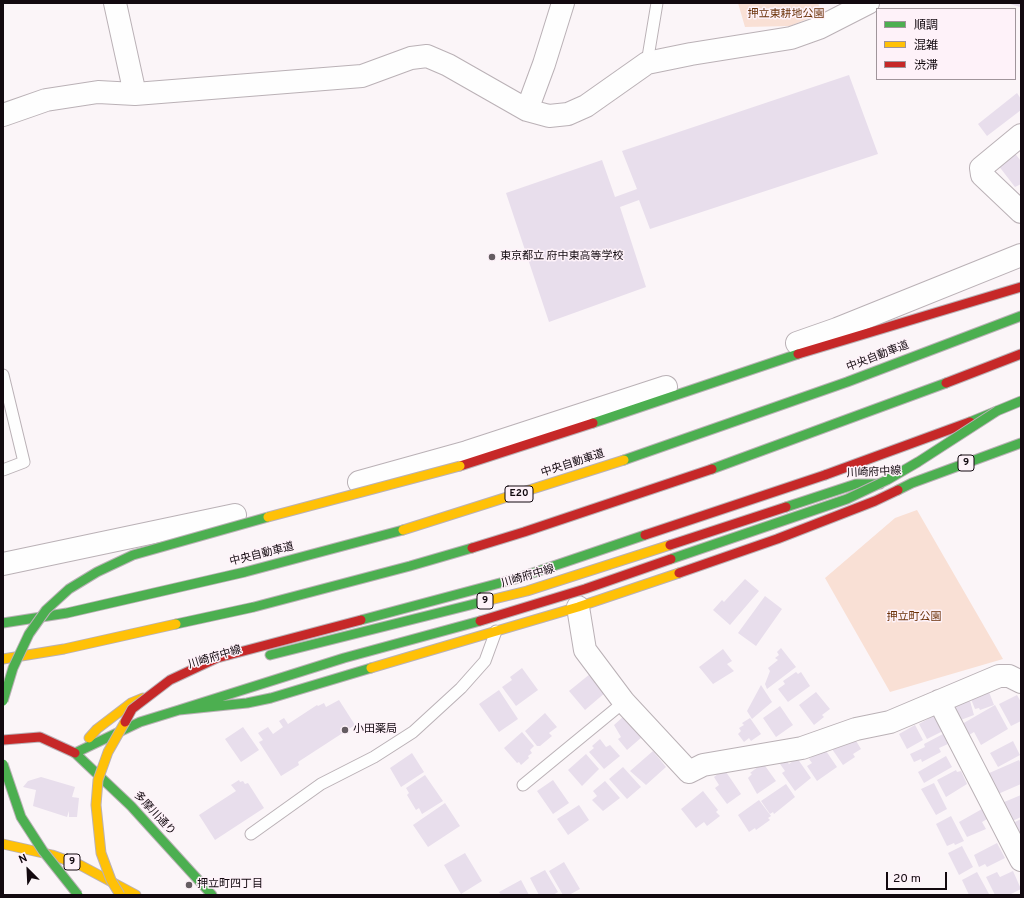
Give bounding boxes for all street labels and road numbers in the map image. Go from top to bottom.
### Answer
street label: 中央自動車道 [845,339,911,375]
street label: 中央自動車道 [540,448,606,480]
road number: 9 [958,455,974,471]
street label: 川崎府中線 [846,465,902,481]
road number: E20 [505,486,533,502]
street label: 中央自動車道 [228,541,296,569]
street label: 川崎府中線 [500,563,556,591]
road number: 9 [477,593,493,609]
street label: 川崎府中線 [187,644,243,672]
street label: 多摩川通り [130,789,178,839]
road number: 9 [64,854,80,870]

